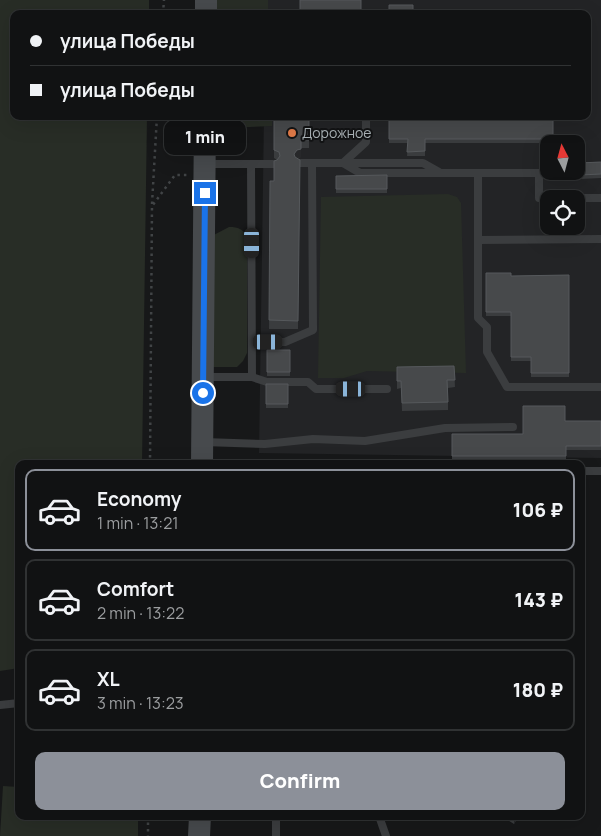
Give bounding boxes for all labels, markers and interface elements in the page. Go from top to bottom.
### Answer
text: улица Победы [60,28,195,54]
text: улица Победы [60,77,195,103]
callout: 1 min [164,120,246,156]
place label: Дорожное [302,123,372,142]
text: 1 min [185,126,225,148]
marker: Дорожное [286,127,298,139]
north arrow [540,135,585,180]
map controls [540,135,585,235]
route end [194,182,216,204]
button: locate [540,190,585,235]
car [244,228,259,258]
car [253,335,283,350]
route start [192,382,214,404]
car [336,382,366,397]
text: Economy [97,486,181,512]
icon: car [37,488,82,533]
text: 106 ₽ [513,497,563,523]
text: 1 min · 13:21 [97,512,179,534]
text: Comfort [97,576,174,602]
icon: car [37,578,82,623]
text: 143 ₽ [515,587,563,613]
text: 2 min · 13:22 [97,602,184,624]
text: XL [97,666,120,692]
icon: car [37,668,82,713]
text: 180 ₽ [513,677,563,703]
text: 3 min · 13:23 [97,692,184,714]
button: Confirm [35,752,565,810]

